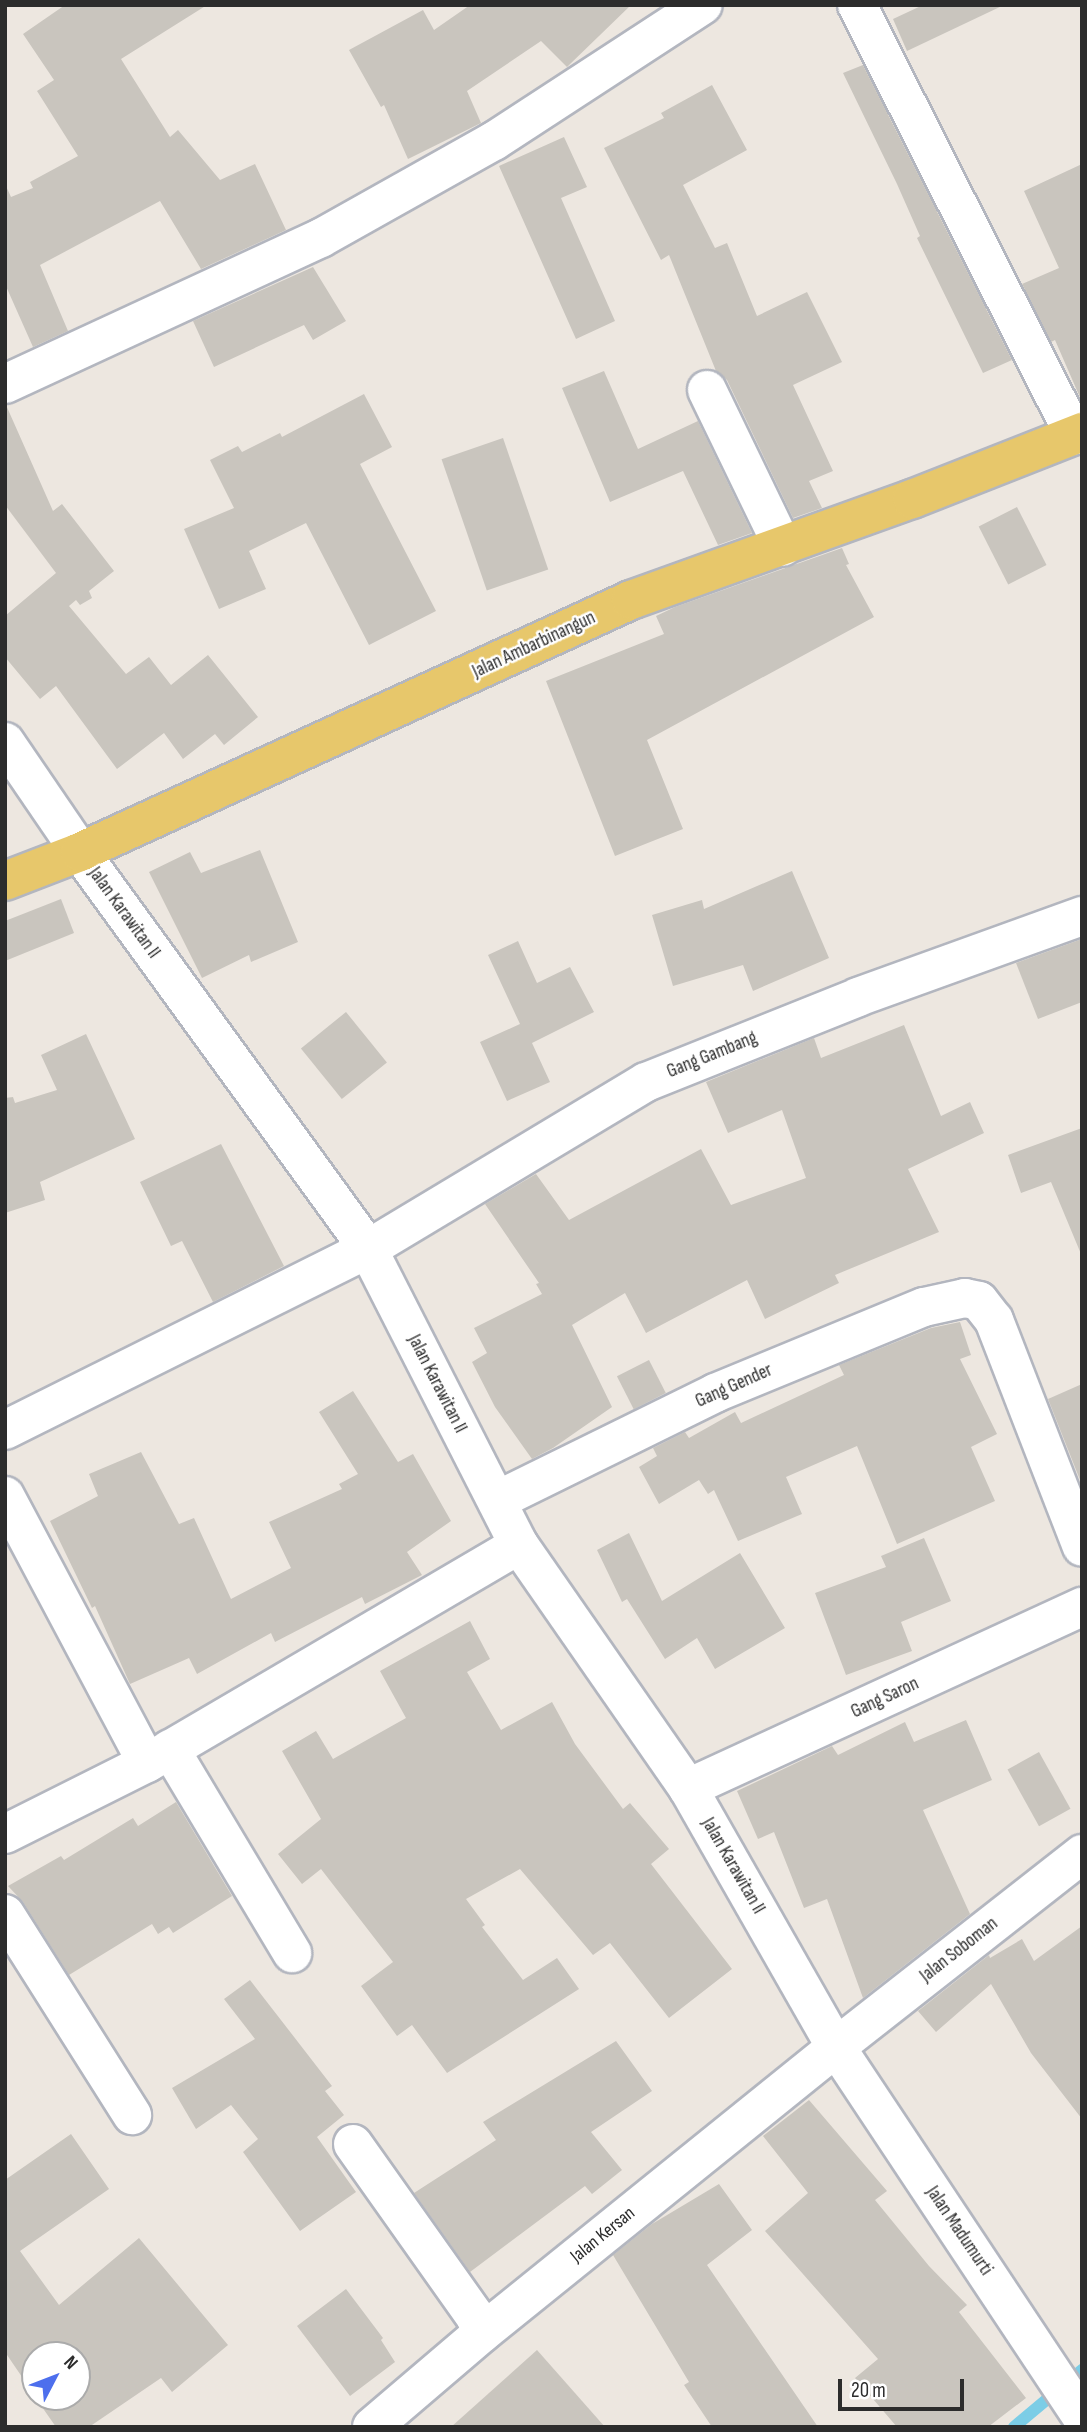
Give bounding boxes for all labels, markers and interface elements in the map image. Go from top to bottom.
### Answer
street label: Jalan Ambarbinangun [469,607,599,683]
street label: Jalan Karawitan II [83,863,165,963]
street label: Gang Gambang [664,1027,760,1083]
street label: Jalan Karawitan II [402,1331,472,1437]
street label: Gang Gender [692,1359,776,1413]
street label: Gang Saron [848,1672,922,1724]
street label: Jalan Karawitan II [696,1814,770,1918]
street label: Jalan Soboman [915,1912,1003,1988]
street label: Jalan Madumurti [921,2182,997,2280]
street label: Jalan Kersan [566,2202,640,2268]
north arrow [21,2341,91,2411]
text: N [59,2351,82,2374]
scale bar [842,2366,968,2410]
text: 20 m [851,2378,886,2403]

